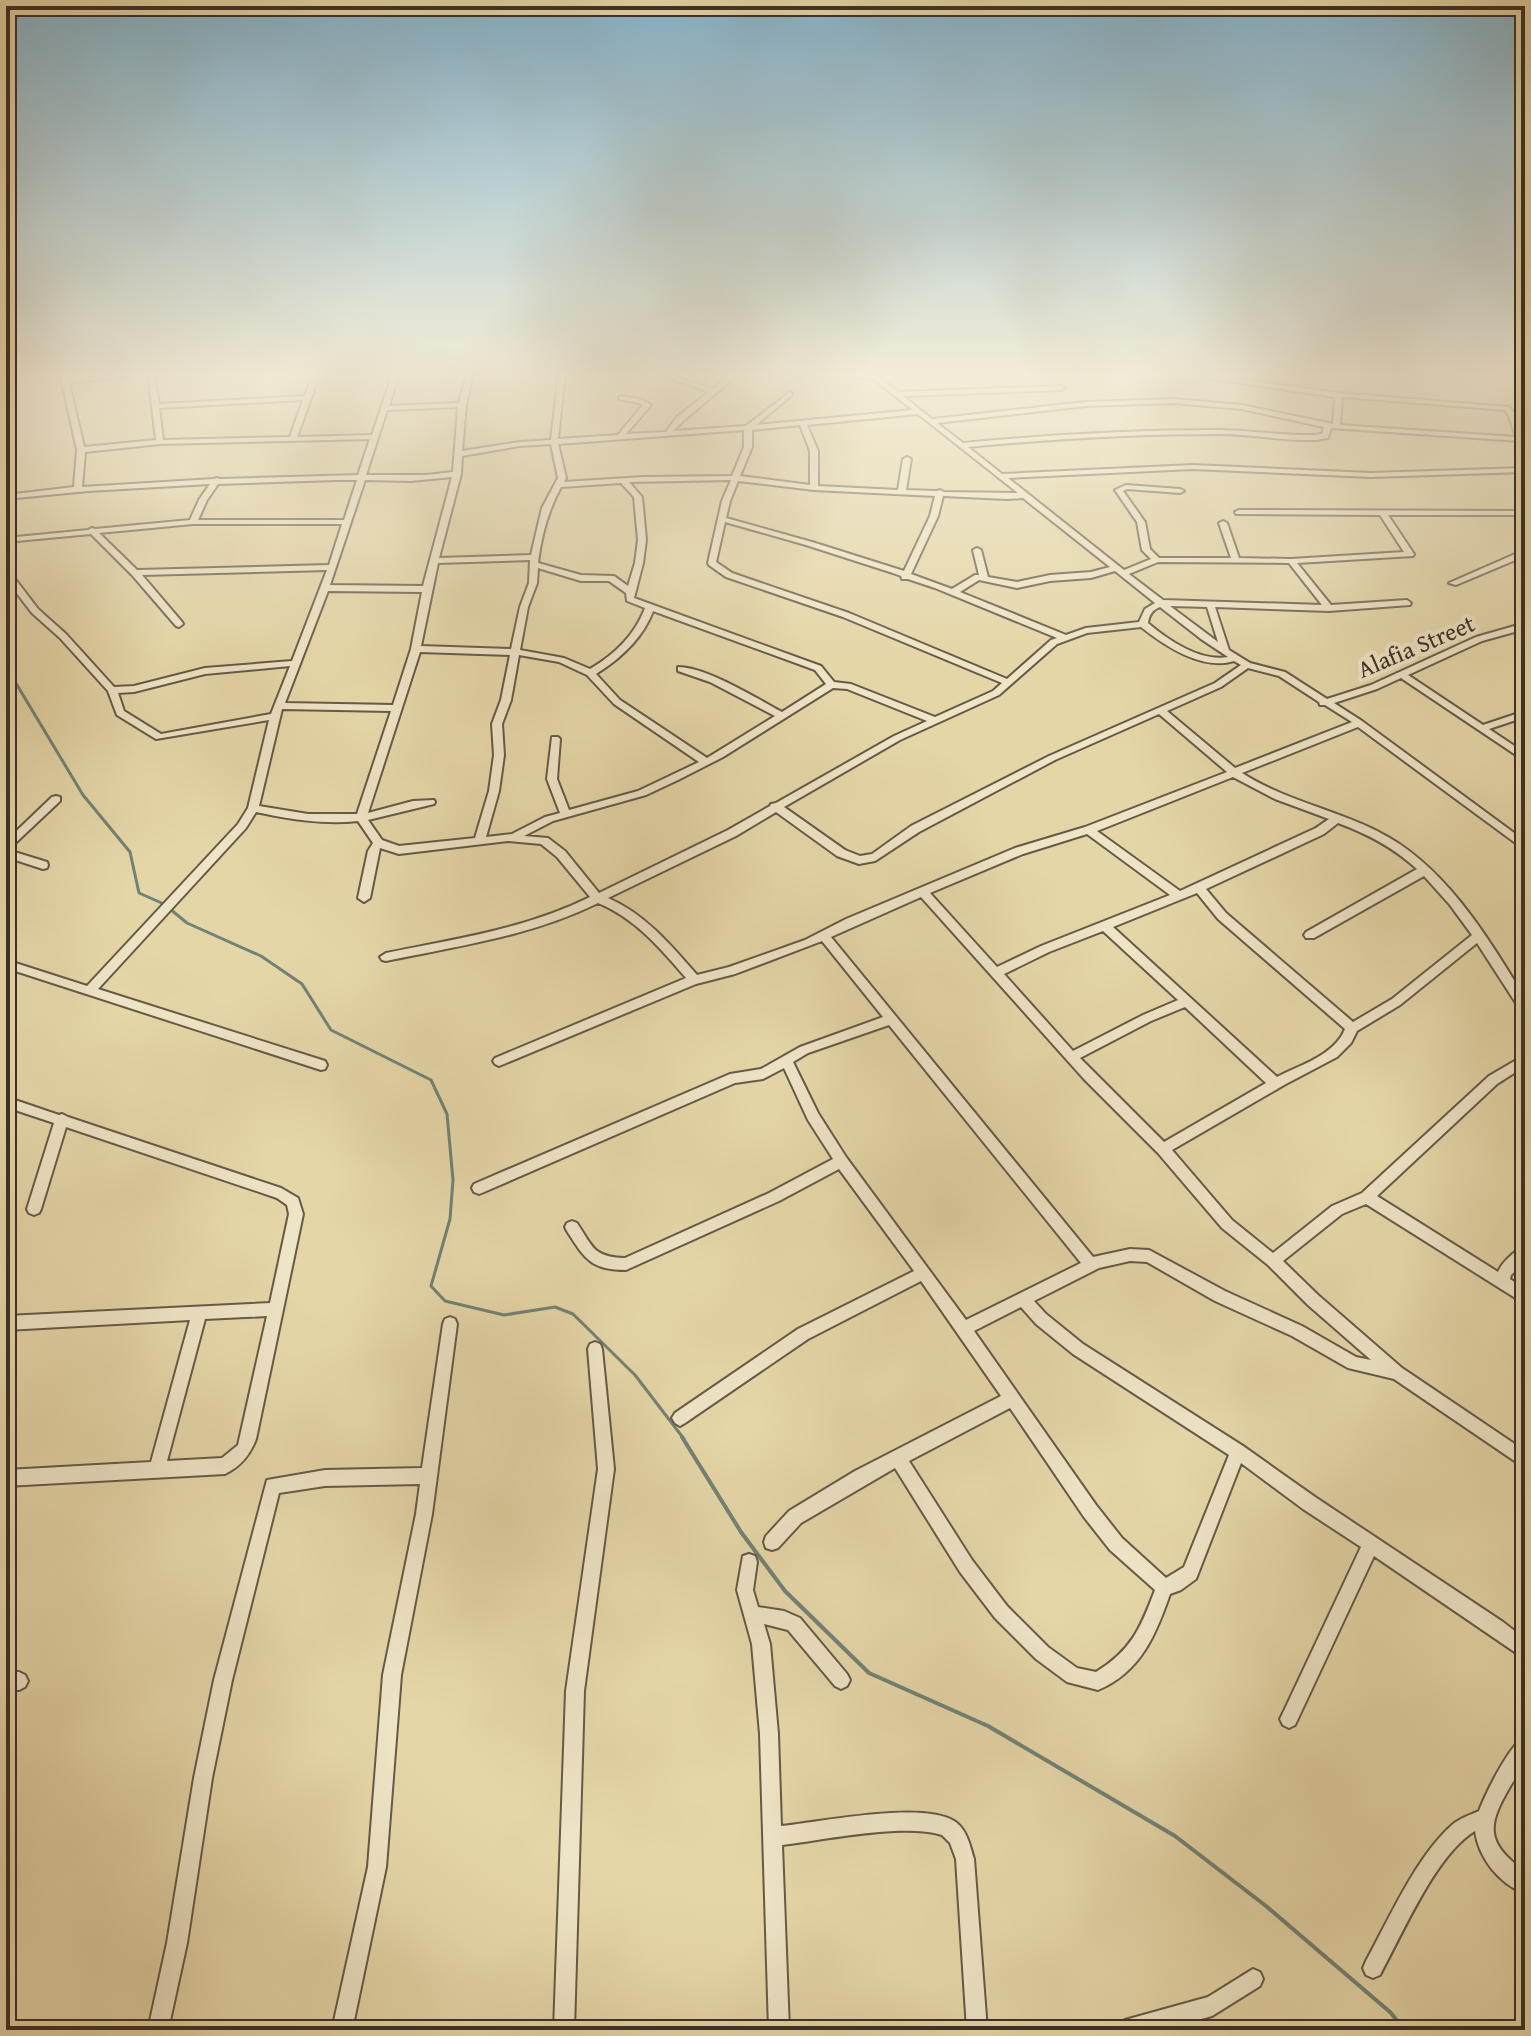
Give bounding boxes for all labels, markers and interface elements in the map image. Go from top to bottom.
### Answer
street label: Alafia Street [1352,605,1481,686]

